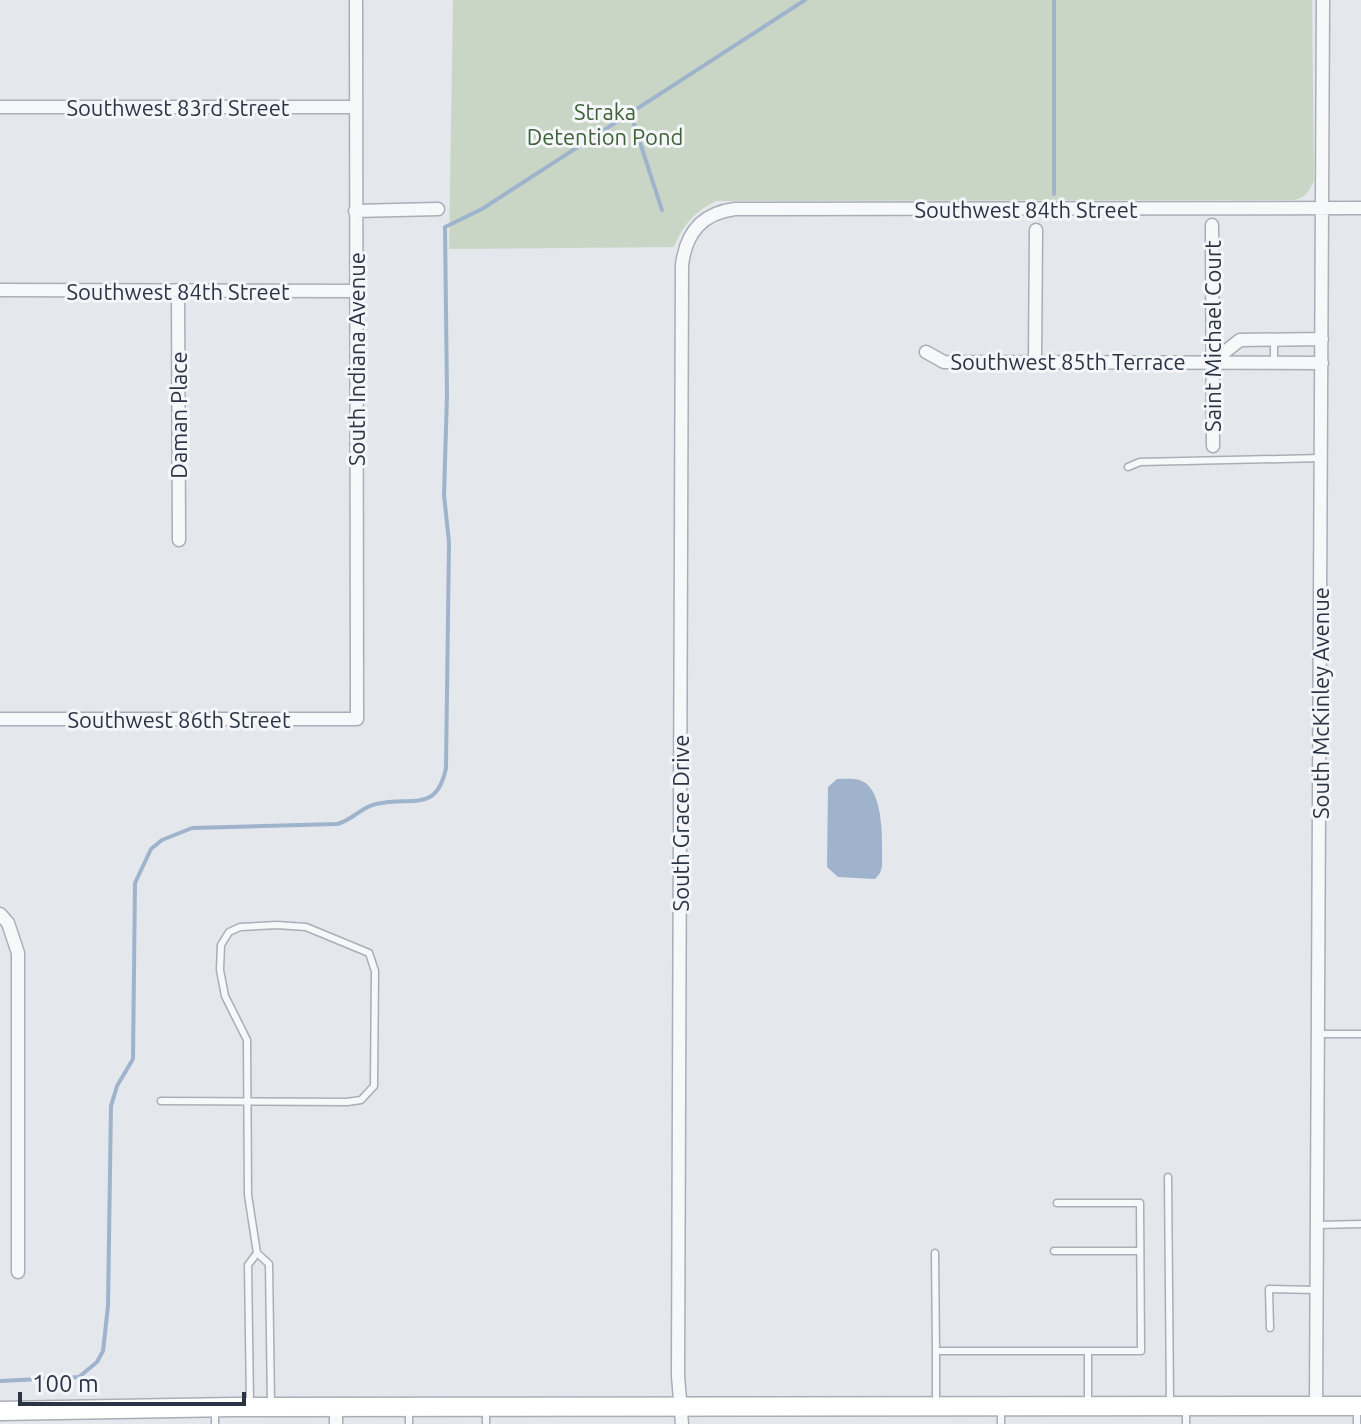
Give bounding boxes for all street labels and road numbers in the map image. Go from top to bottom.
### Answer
street label: Southwest 83rd Street [66,95,290,120]
street label: Southwest 84th Street [914,197,1138,222]
street label: Saint Michael Court [1200,240,1225,432]
street label: South Indiana Avenue [344,252,369,466]
street label: Southwest 84th Street [66,279,290,304]
street label: Southwest 85th Terrace [950,349,1186,374]
street label: Daman Place [166,351,191,479]
street label: South McKinley Avenue [1308,587,1333,819]
street label: Southwest 86th Street [67,707,291,732]
street label: South Grace Drive [668,735,693,911]

